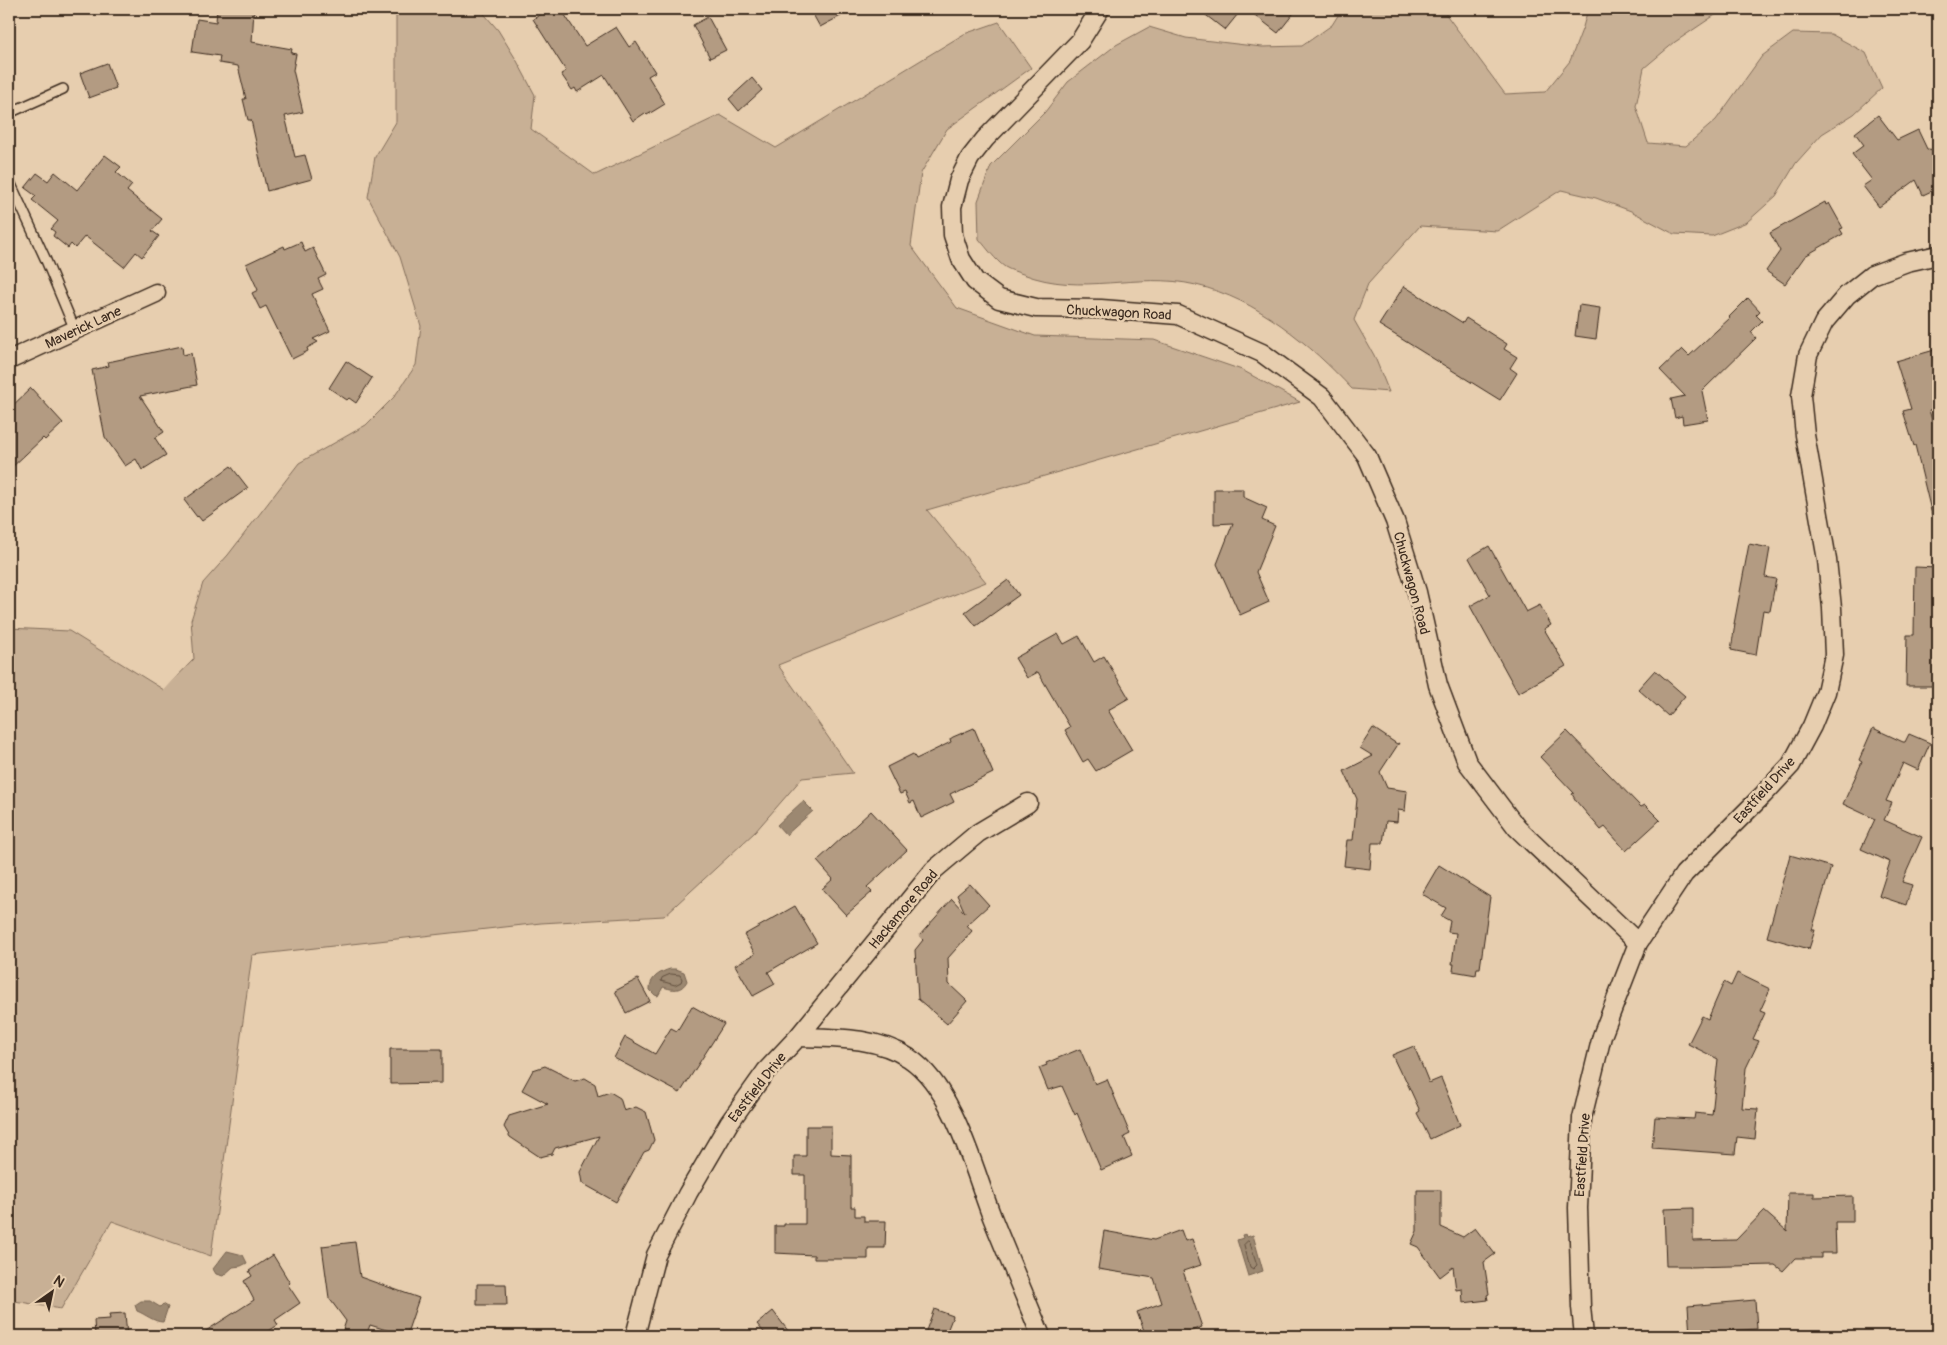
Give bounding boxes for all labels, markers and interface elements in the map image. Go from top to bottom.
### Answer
street label: Chuckwagon Road [1066,301,1172,324]
street label: Maverick Lane [42,302,124,353]
street label: Chuckwagon Road [1390,530,1433,636]
street label: Eastfield Drive [1730,753,1799,827]
street label: Hackamore Road [865,866,942,952]
street label: Eastfield Drive [725,1049,790,1126]
street label: Eastfield Drive [1571,1113,1594,1197]
north arrow [28,1268,78,1318]
text: N [50,1272,67,1291]

